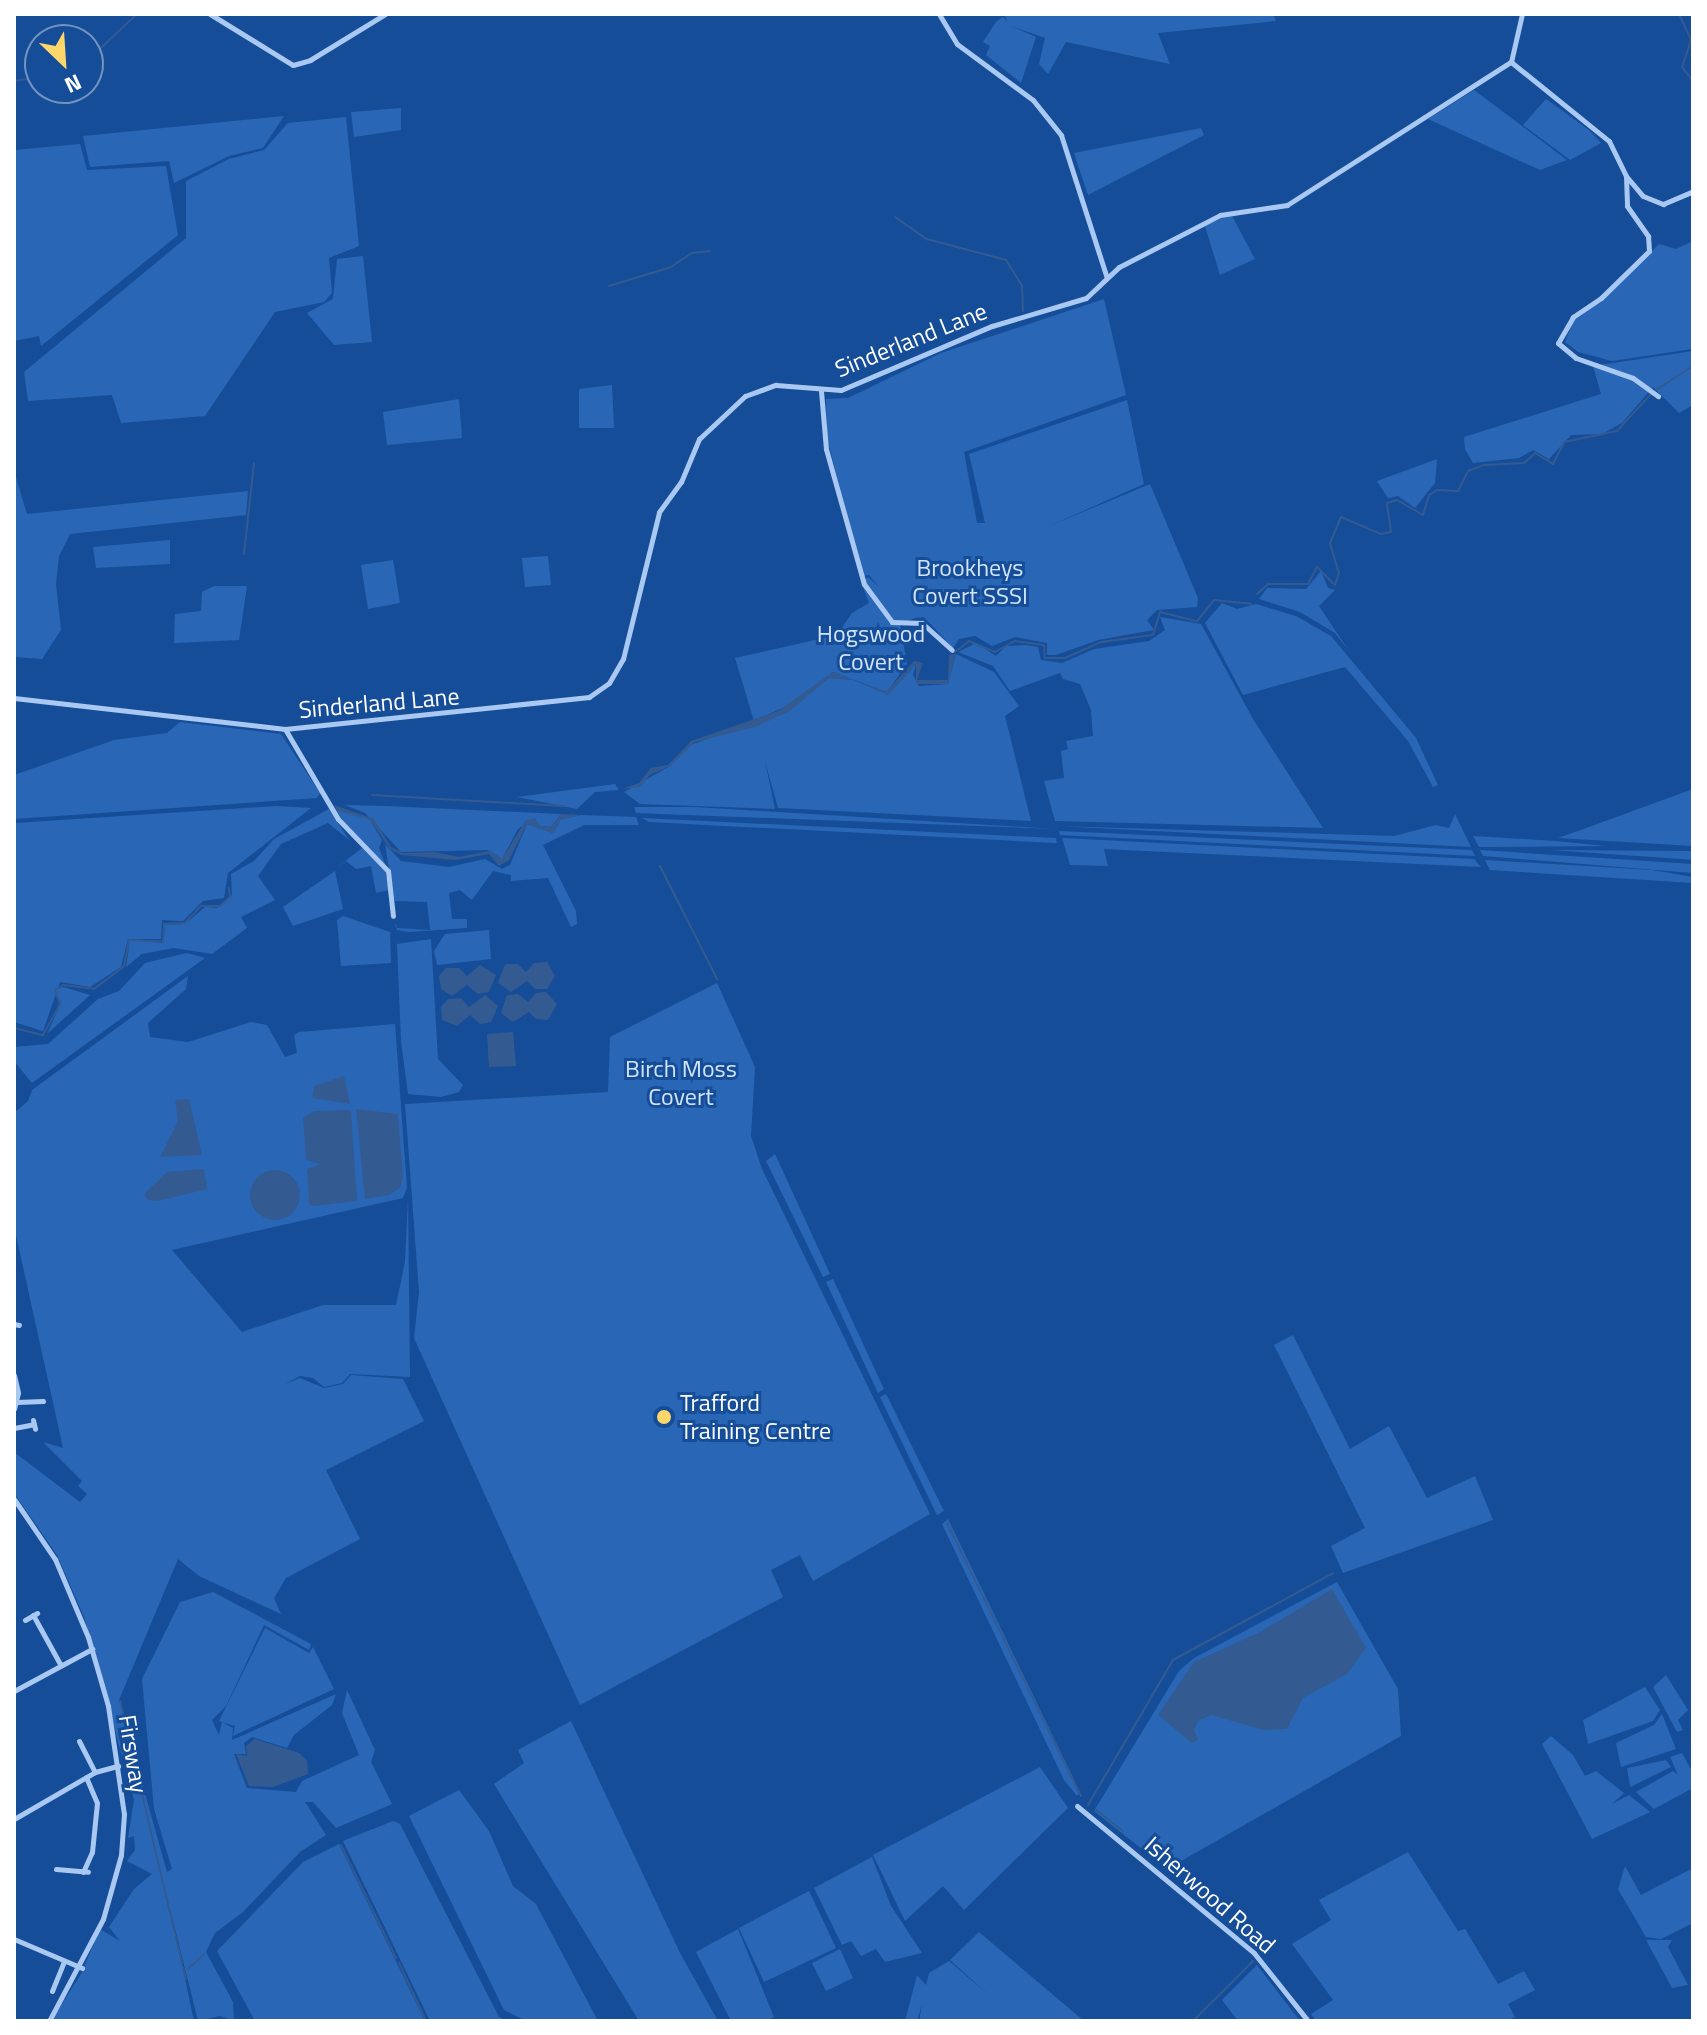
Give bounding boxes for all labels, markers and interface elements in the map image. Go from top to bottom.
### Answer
north arrow [24,24,104,104]
text: N [59,65,87,103]
street label: Sinderland Lane [831,296,991,384]
park label: Brookheys Covert SSSI [912,554,1028,610]
park label: Hogswood Covert [817,620,925,676]
street label: Sinderland Lane [297,682,461,724]
park label: Birch Moss Covert [625,1055,737,1111]
place label: Trafford Training Centre [680,1389,831,1445]
marker: Trafford Training Centre [655,1408,673,1426]
street label: Firsway [113,1713,153,1795]
street label: Isherwood Road [1139,1830,1281,1960]

